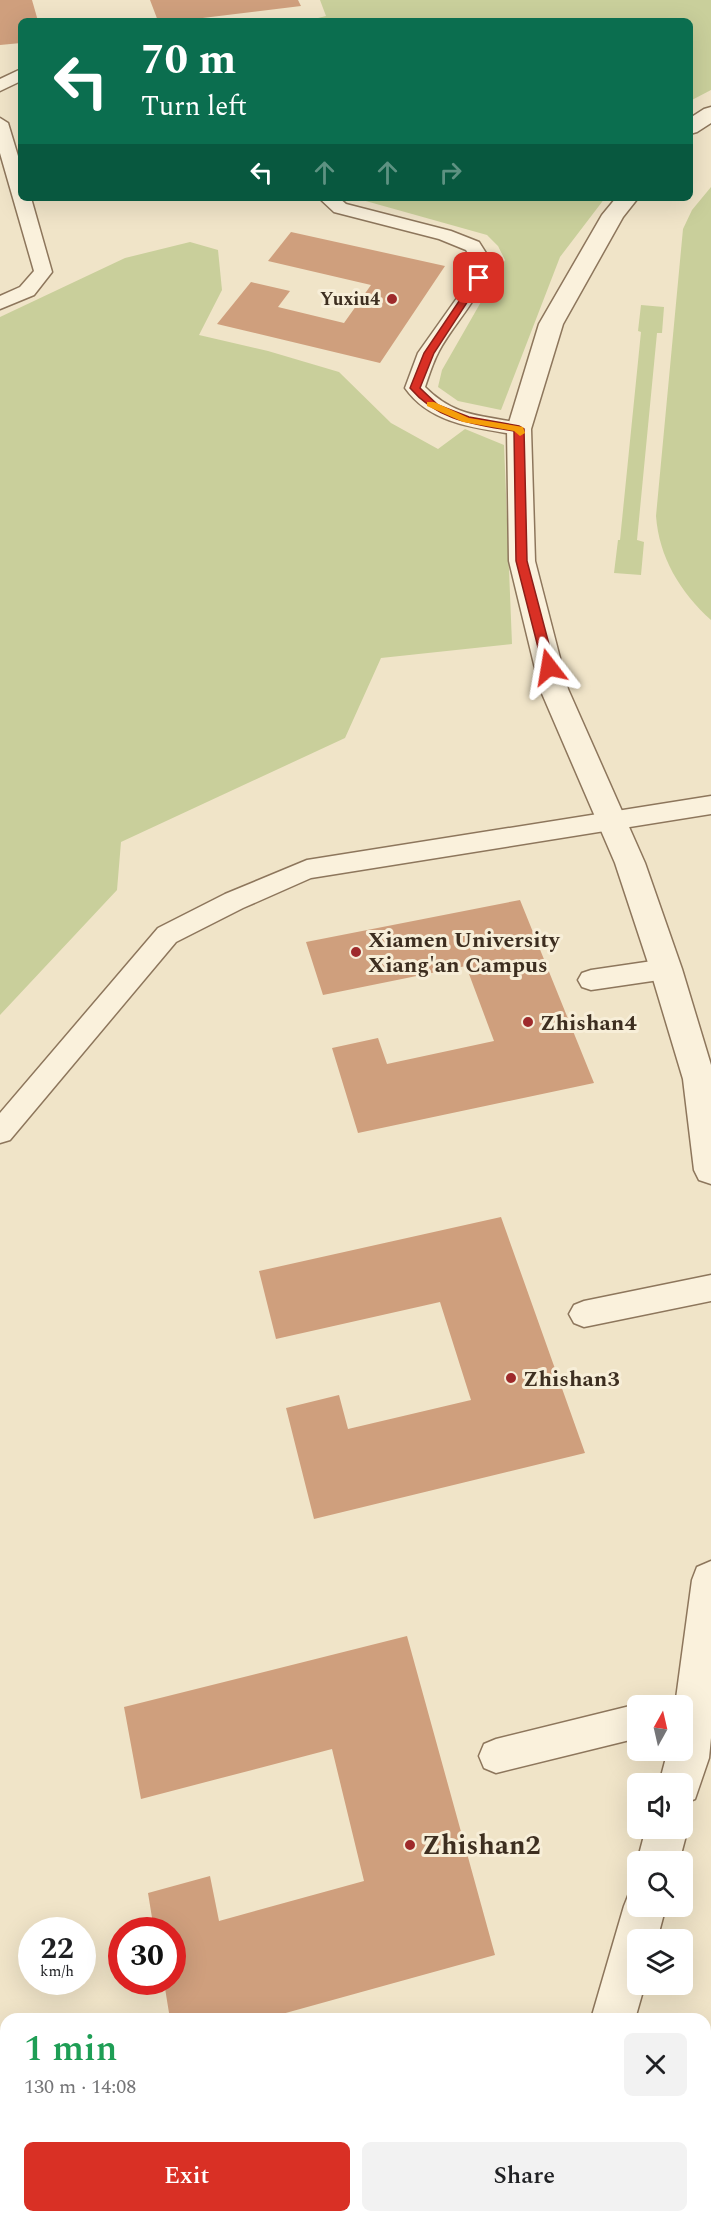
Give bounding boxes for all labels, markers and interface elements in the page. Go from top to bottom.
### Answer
text: 70 m [141,29,236,92]
icon: left [42,42,120,120]
text: Turn left [141,86,247,128]
icon: left [245,156,278,189]
icon: ahead [308,156,341,189]
icon: ahead [371,156,404,189]
icon: right [434,156,467,189]
pin [453,252,504,303]
icon: arrive [462,261,495,294]
place label: Yuxiu4 [320,286,380,313]
marker: Yuxiu4 [385,292,399,306]
position arrow [517,635,581,699]
place label: Xiamen University Xiang'an Campus [368,924,561,982]
marker: Xiamen University Xiang'an Campus [349,945,363,959]
place label: Zhishan4 [540,1007,637,1040]
marker: Zhishan4 [521,1015,535,1029]
place label: Zhishan3 [523,1363,620,1396]
marker: Zhishan3 [504,1371,518,1385]
north arrow [627,1695,693,1761]
map controls [627,1695,693,1995]
button: sound [627,1773,693,1839]
place label: Zhishan2 [422,1825,541,1867]
marker: Zhishan2 [403,1838,417,1852]
button: search [627,1851,693,1917]
speed limit sign: 30 [108,1917,186,1995]
text: 22 [40,1926,74,1972]
button: layers [627,1929,693,1995]
text: km/h [40,1960,74,1983]
text: 1 min [24,2022,117,2077]
button: close [624,2033,687,2096]
text: 130 m · 14:08 [24,2072,136,2102]
button: Exit [24,2142,350,2211]
button: Share [362,2142,687,2211]

